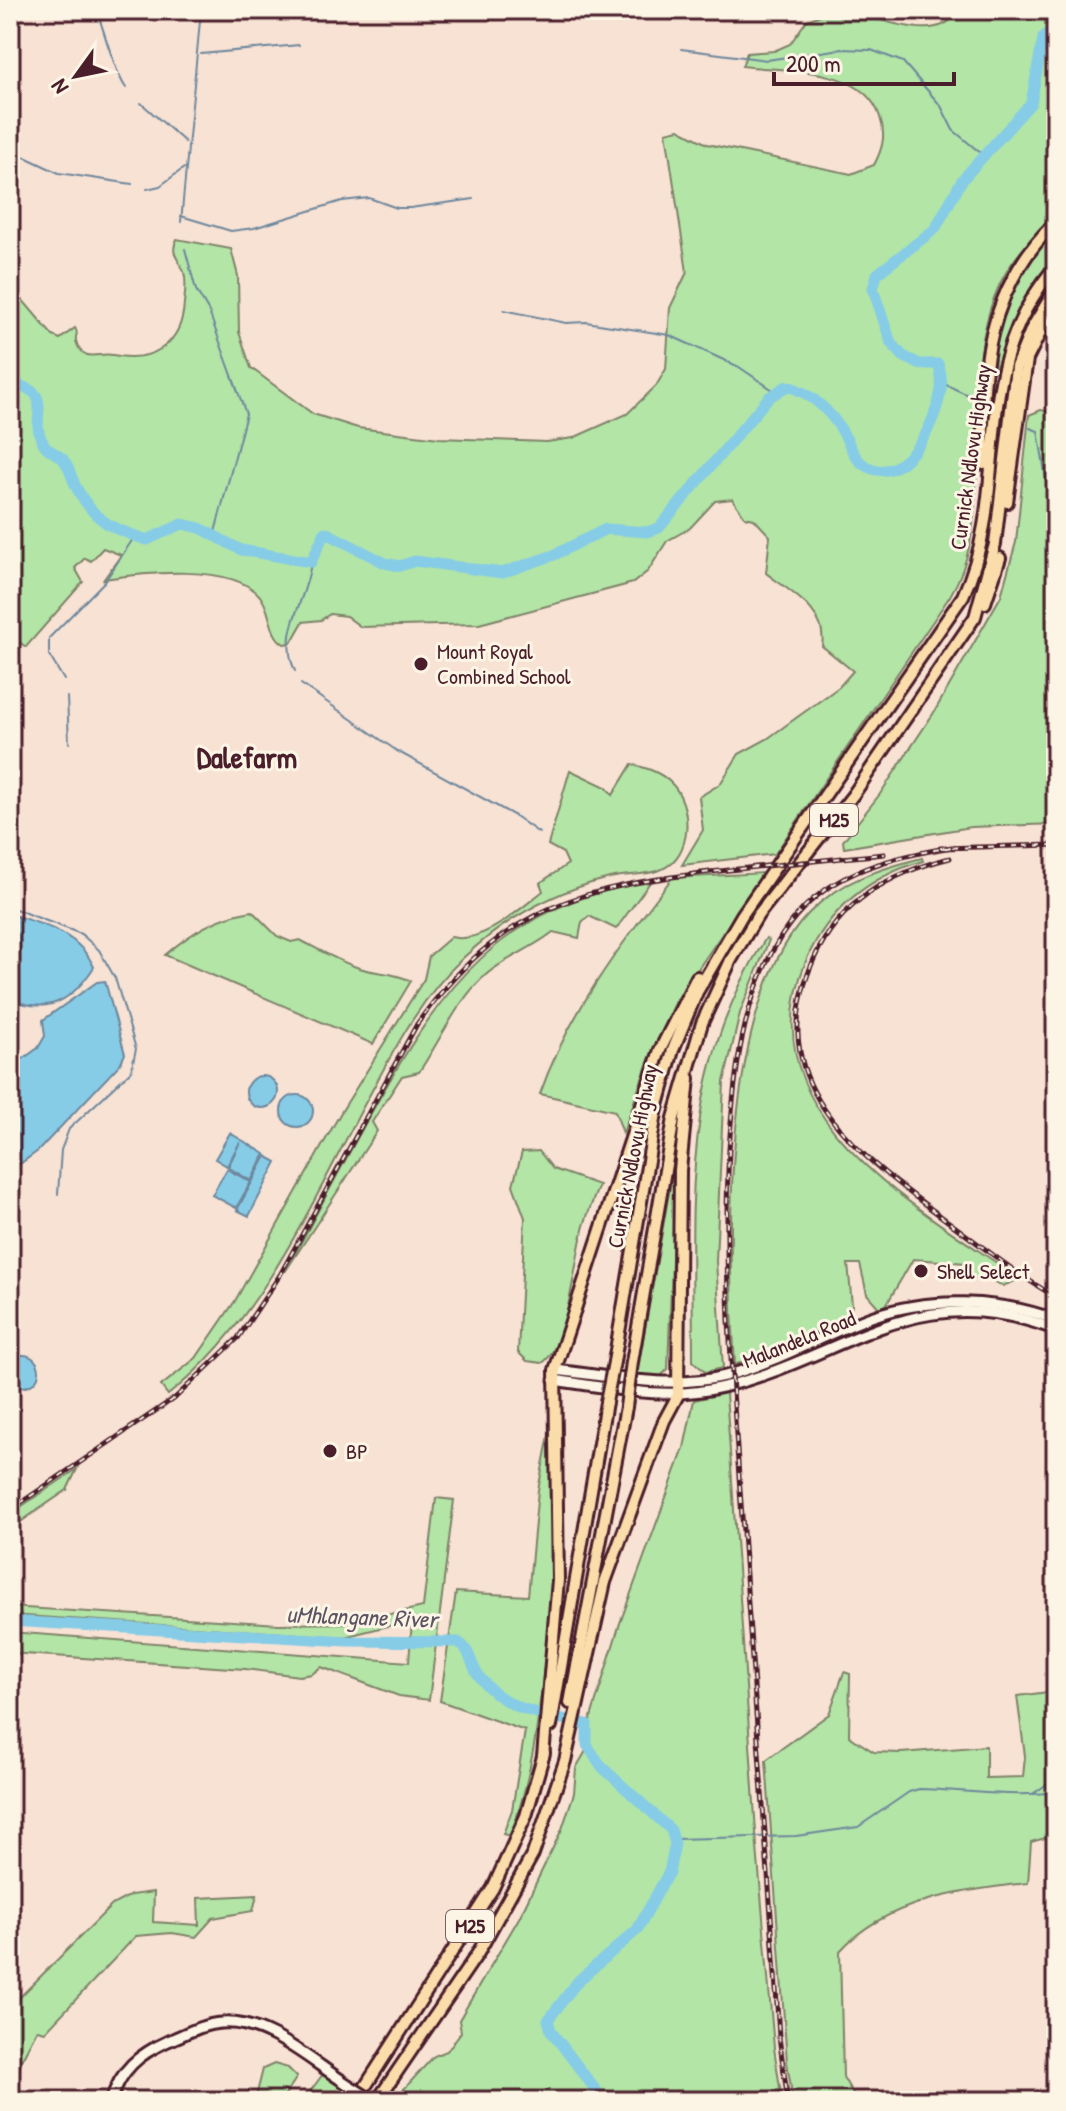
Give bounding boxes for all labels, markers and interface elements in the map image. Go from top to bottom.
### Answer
north arrow [36,36,116,116]
scale bar [774,36,954,86]
text: 200 m [786,47,841,79]
text: N [43,74,75,100]
street label: Curnick Ndlovu Highway [942,362,998,552]
place label: Mount Royal Combined School [437,636,571,691]
marker: Mount Royal Combined School [412,655,430,673]
district label: Dalefarm [197,737,297,777]
road number: M25 [810,804,858,836]
street label: Curnick Ndlovu Highway [599,1061,665,1251]
place label: Shell Select [937,1256,1030,1286]
marker: Shell Select [912,1262,930,1280]
street label: Malandela Road [738,1303,860,1375]
place label: BP [346,1436,368,1466]
marker: BP [321,1442,339,1460]
water label: uMhlangane River [286,1597,441,1636]
road number: M25 [446,1910,494,1942]

